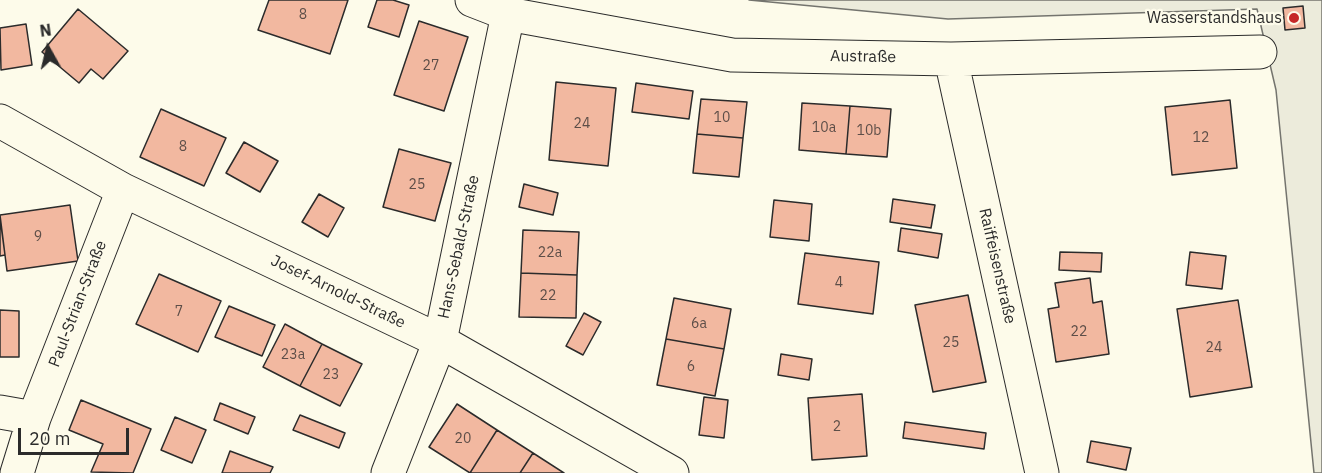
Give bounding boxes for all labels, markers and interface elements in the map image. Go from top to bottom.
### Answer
house number: 8 [299,7,307,23]
place label: Wasserstandshaus [1147,8,1282,28]
marker: Wasserstandshaus [1287,11,1301,25]
north arrow [18,18,78,78]
text: N [38,19,53,41]
street label: Austraße [830,47,896,67]
house number: 27 [423,58,439,74]
house number: 10 [714,110,730,126]
house number: 24 [574,116,590,132]
house number: 10a [812,120,836,136]
house number: 10b [857,123,881,139]
house number: 12 [1193,130,1209,146]
house number: 8 [179,139,187,155]
street label: Hans-Sebald-Straße [434,173,484,321]
house number: 25 [409,177,425,193]
street label: Raiffeisenstraße [974,206,1020,326]
house number: 9 [34,229,42,245]
street label: Paul-Strian-Straße [45,238,111,370]
house number: 22a [538,245,562,261]
street label: Josef-Arnold-Straße [268,251,408,333]
house number: 4 [835,275,843,291]
house number: 22 [540,288,556,304]
house number: 7 [175,304,183,320]
house number: 6a [691,316,707,332]
house number: 22 [1071,324,1087,340]
house number: 25 [943,335,959,351]
house number: 24 [1206,340,1222,356]
house number: 23a [281,347,305,363]
house number: 6 [687,359,695,375]
house number: 23 [323,367,339,383]
scale bar [21,416,132,454]
house number: 2 [833,419,841,435]
text: 20 m [29,427,71,450]
house number: 20 [455,431,471,447]

